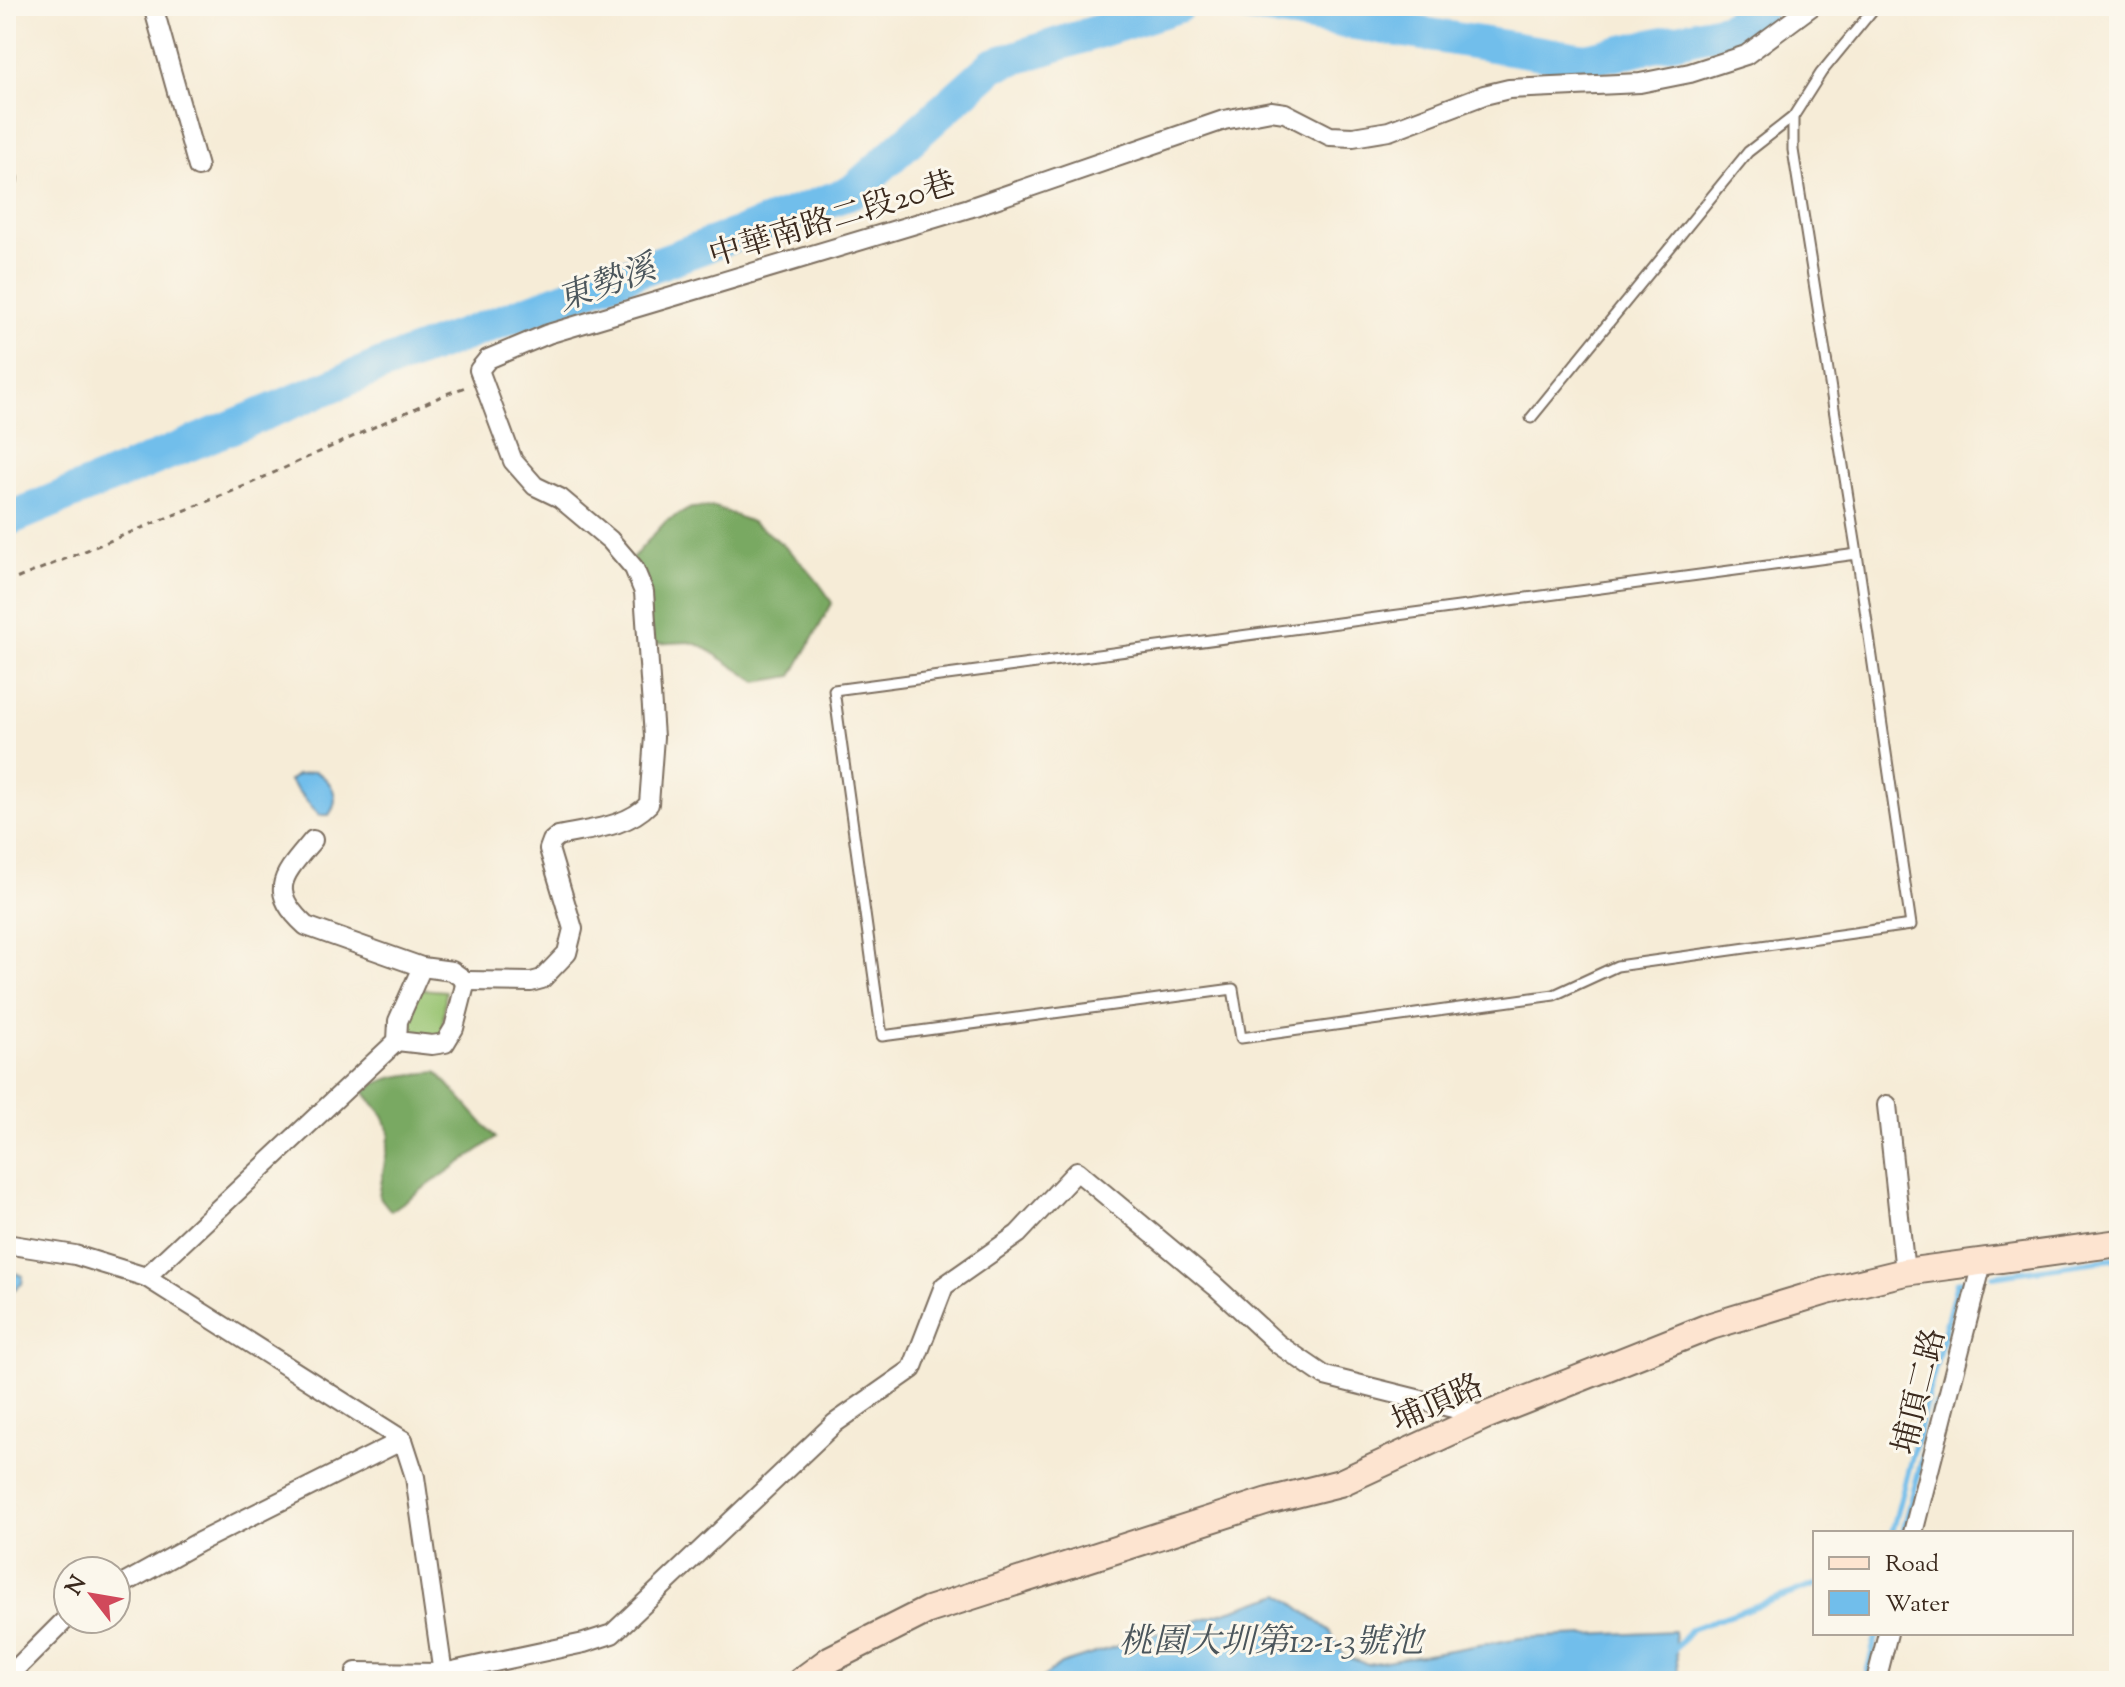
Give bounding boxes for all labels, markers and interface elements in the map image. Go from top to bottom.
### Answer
street label: 中華南路二段20巷 [704,161,962,280]
water label: 東勢溪 [551,243,667,326]
street label: 埔頂二路 [1883,1324,1959,1459]
street label: 埔頂路 [1385,1364,1491,1445]
legend [1813,1531,2073,1635]
text: Road [1885,1548,1939,1582]
north arrow [52,1555,132,1635]
text: N [59,1570,96,1602]
text: Water [1885,1588,1949,1622]
water label: 桃園大圳第12-1-3號池 [1119,1619,1426,1668]

